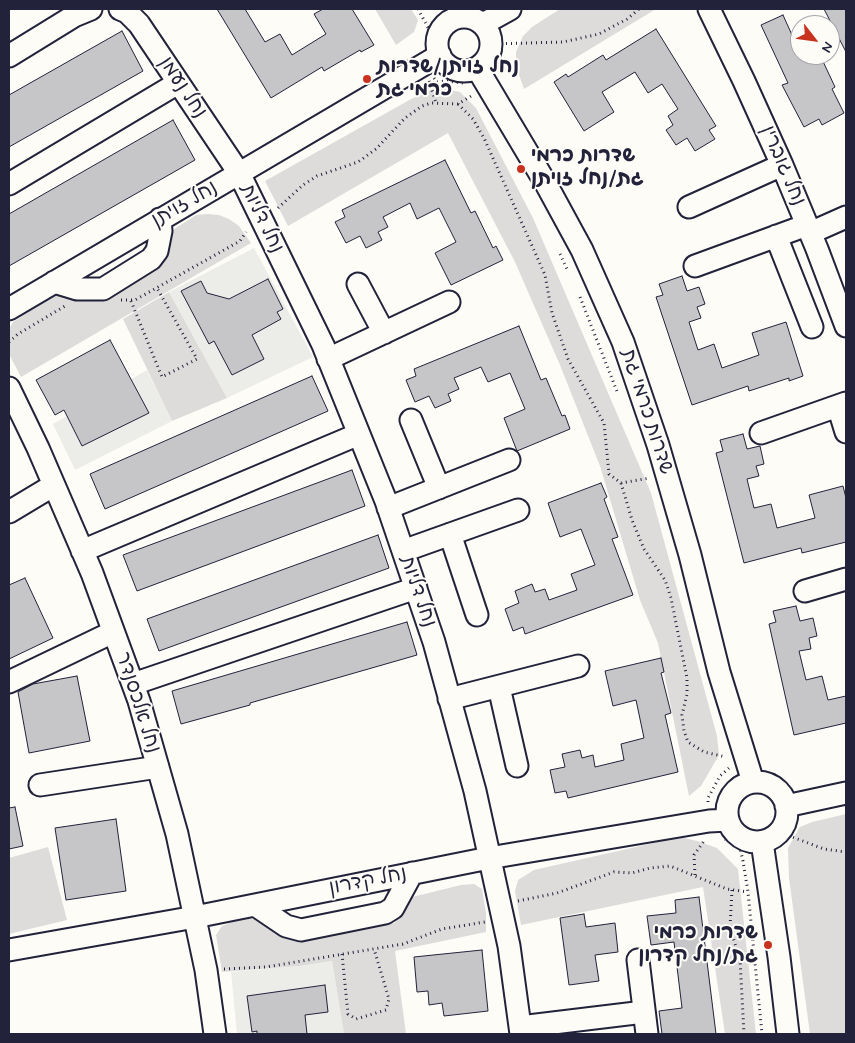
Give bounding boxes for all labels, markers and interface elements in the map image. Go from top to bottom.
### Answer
north arrow [790,15,840,65]
text: N [817,38,837,56]
street label: נחל נעמן [153,53,211,123]
place label: נחל זויתן/שדרות כרמי גת [377,56,519,103]
marker: נחל זויתן/שדרות כרמי גת [361,73,373,85]
street label: נחל גוברין [754,122,810,210]
place label: שדרות כרמי גת/נחל זויתן [531,145,644,192]
marker: שדרות כרמי גת/נחל זויתן [515,163,527,175]
street label: נחל זויתן [148,177,222,233]
street label: נחל דליות [234,181,288,257]
street label: שדרות כרמי גת [614,346,678,478]
street label: נחל דליות [394,553,440,631]
street label: נחל אלכסנדר [109,649,165,757]
street label: נחל קדרון [327,863,409,901]
place label: שדרות כרמי גת/נחל קדרון [638,922,758,969]
marker: שדרות כרמי גת/נחל קדרון [762,939,774,951]

